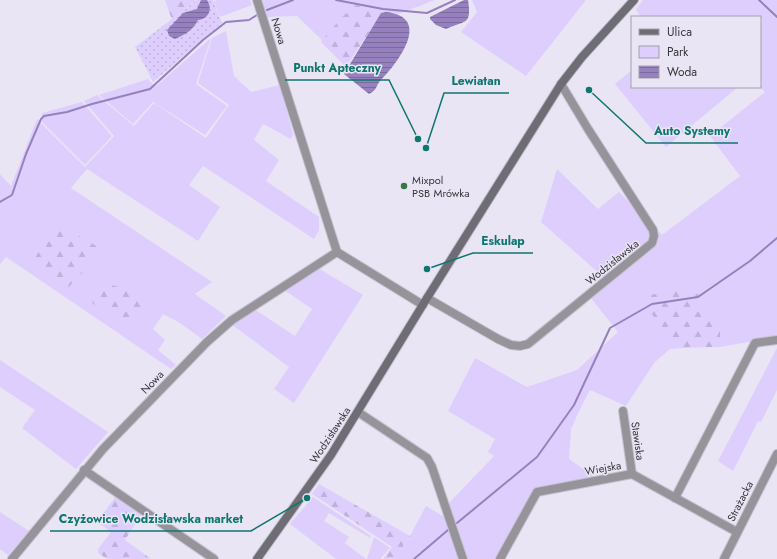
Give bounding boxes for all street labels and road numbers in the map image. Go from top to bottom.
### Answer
street label: Nowa [267,16,291,46]
street label: Wodzisławska [582,236,642,288]
street label: Nowa [137,367,167,397]
street label: Wodzisławska [306,404,354,466]
street label: Stawiska [627,421,649,461]
street label: Wiejska [584,457,622,479]
street label: Strażacka [723,478,757,524]

